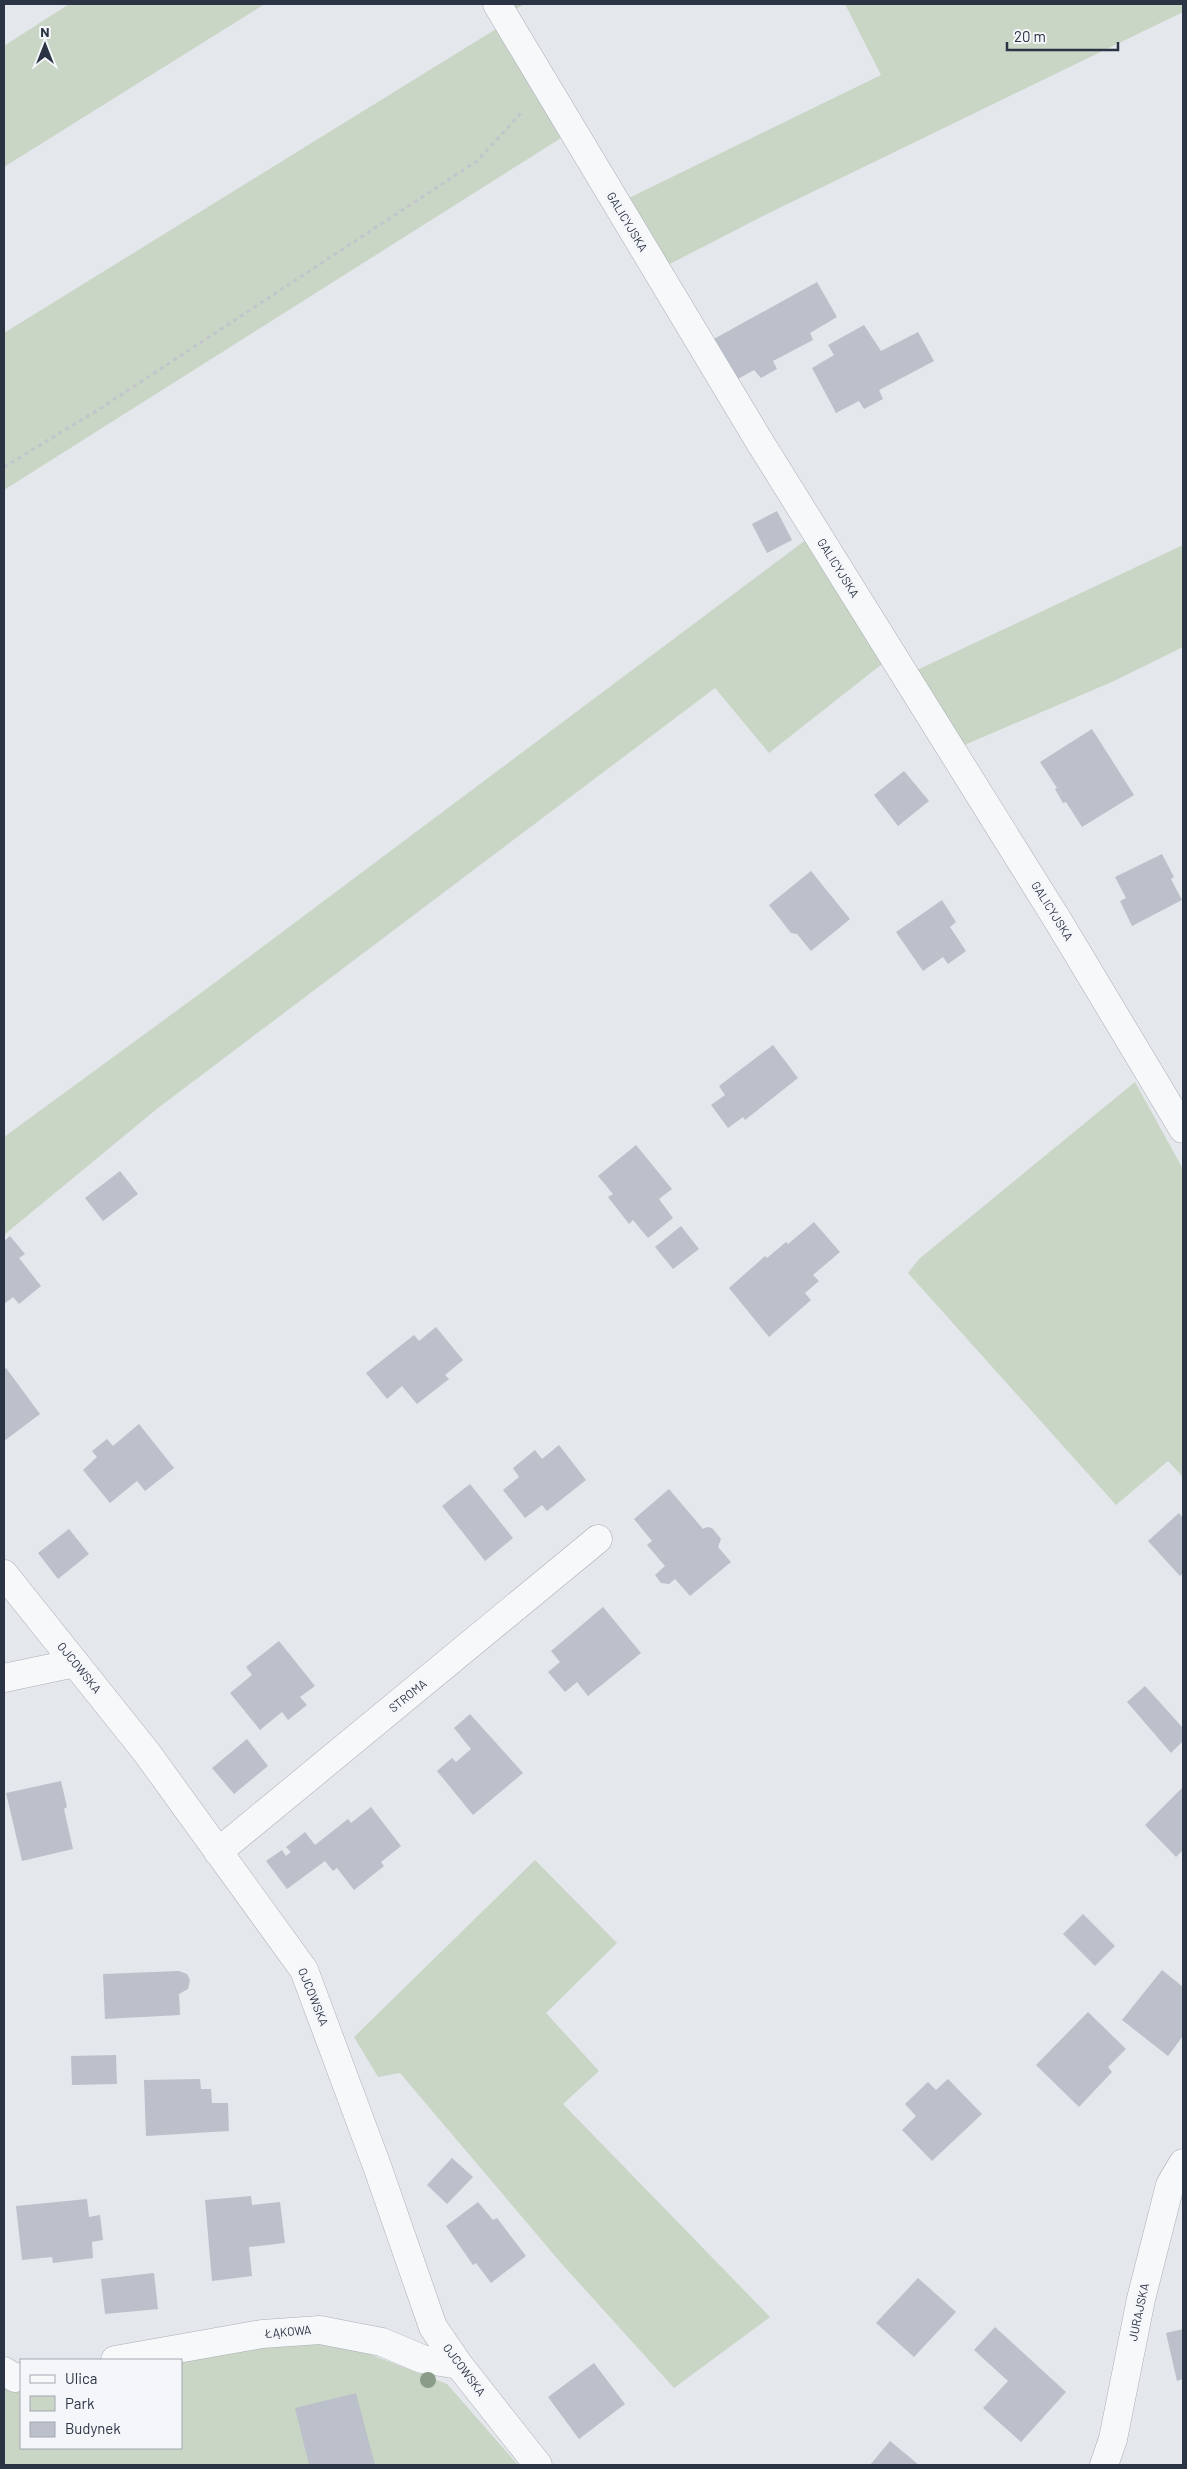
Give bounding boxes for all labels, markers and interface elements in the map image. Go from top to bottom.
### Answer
north arrow [20,20,70,70]
scale bar [1007,20,1118,52]
text: N [40,23,50,40]
text: 20 m [1014,27,1046,45]
street label: GALICYJSKA [605,189,651,254]
street label: GALICYJSKA [815,535,863,600]
street label: GALICYJSKA [1029,878,1077,943]
street label: OJCOWSKA [55,1639,105,1696]
street label: STROMA [386,1676,429,1715]
street label: OJCOWSKA [296,1965,332,2028]
street label: JURAJSKA [1125,2282,1151,2342]
street label: ŁĄKOWA [263,2322,312,2340]
street label: OJCOWSKA [441,2341,489,2398]
legend [20,2359,182,2449]
text: Ulica [65,2369,97,2387]
text: Park [65,2394,95,2412]
text: Budynek [65,2419,121,2437]

